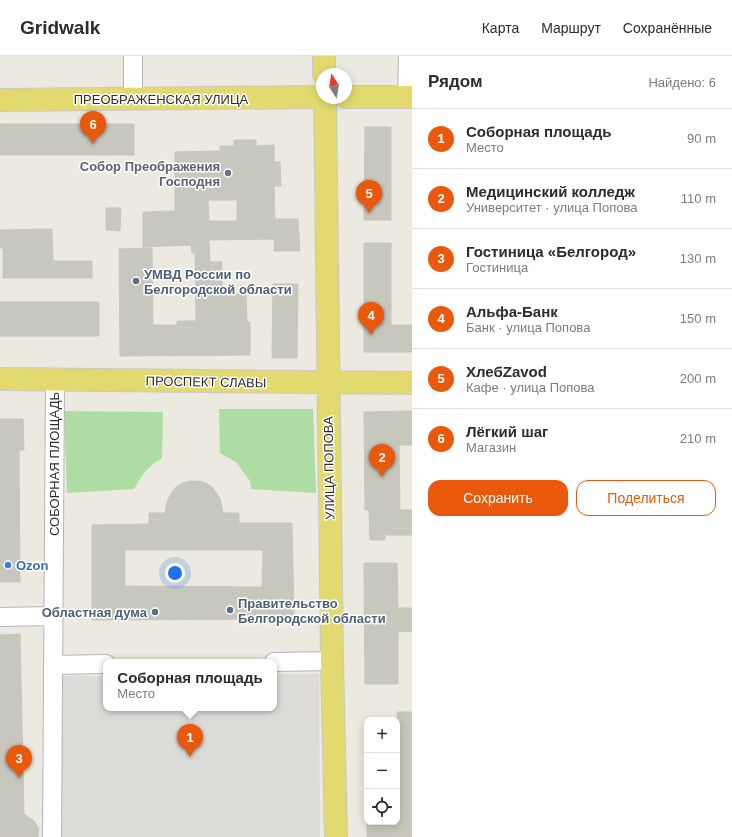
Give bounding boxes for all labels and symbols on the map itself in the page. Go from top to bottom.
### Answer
north arrow [316,68,352,104]
street label: ПРЕОБРАЖЕНСКАЯ УЛИЦА [74,92,249,107]
pin: 6 [80,111,106,144]
place label: Собор Преображения Господня [80,159,220,189]
marker: Собор Преображения Господня [223,168,233,178]
pin: 5 [356,180,382,213]
place label: УМВД России по Белгородской области [144,267,292,297]
marker: УМВД России по Белгородской области [131,276,141,286]
pin: 4 [358,302,384,335]
street label: ПРОСПЕКТ СЛАВЫ [146,373,266,391]
street label: СОБОРНАЯ ПЛОЩАДЬ [47,392,62,536]
street label: УЛИЦА ПОПОВА [321,416,337,520]
pin: 2 [369,444,395,477]
place label: Ozon [16,558,49,573]
marker: Ozon [3,560,13,570]
your location [165,563,185,583]
place label: Правительство Белгородской области [238,596,386,626]
place label: Областная дума [42,605,148,620]
marker: Правительство Белгородской области [225,605,235,615]
marker: Областная дума [150,607,160,617]
pin: 1 [177,724,203,757]
pin: 3 [6,745,32,778]

